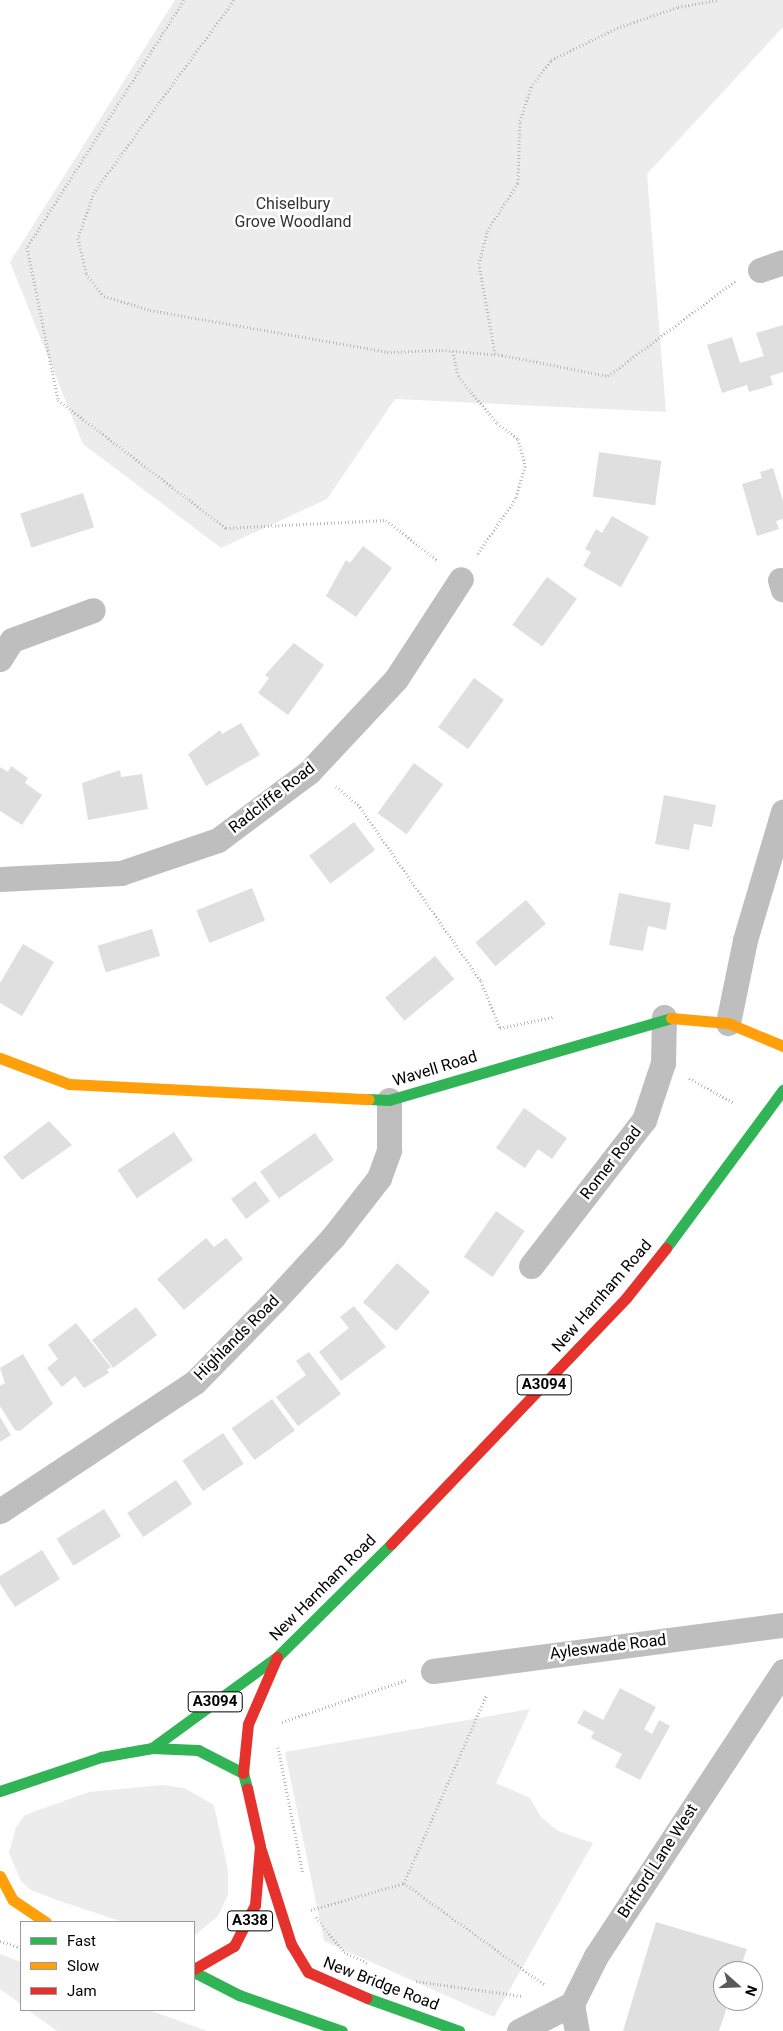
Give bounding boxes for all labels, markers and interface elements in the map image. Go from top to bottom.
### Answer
park label: Chiselbury Grove Woodland [235,194,351,232]
street label: Radcliffe Road [225,758,319,838]
street label: Wavell Road [391,1047,479,1091]
street label: Romer Road [576,1123,646,1203]
street label: New Harnham Road [548,1236,656,1356]
street label: Highlands Road [190,1291,284,1385]
road number: A3094 [516,1372,572,1398]
street label: New Harnham Road [266,1531,380,1645]
street label: Ayleswade Road [549,1630,667,1664]
road number: A3094 [188,1690,242,1714]
street label: Britford Lane West [614,1800,702,1922]
road number: A338 [226,1908,274,1934]
legend [20,1921,195,2011]
text: Fast [67,1932,96,1950]
street label: New Bridge Road [320,1953,442,2015]
text: Slow [67,1957,99,1975]
north arrow [713,1961,763,2011]
text: Jam [67,1982,97,2000]
text: N [742,1983,760,1998]

